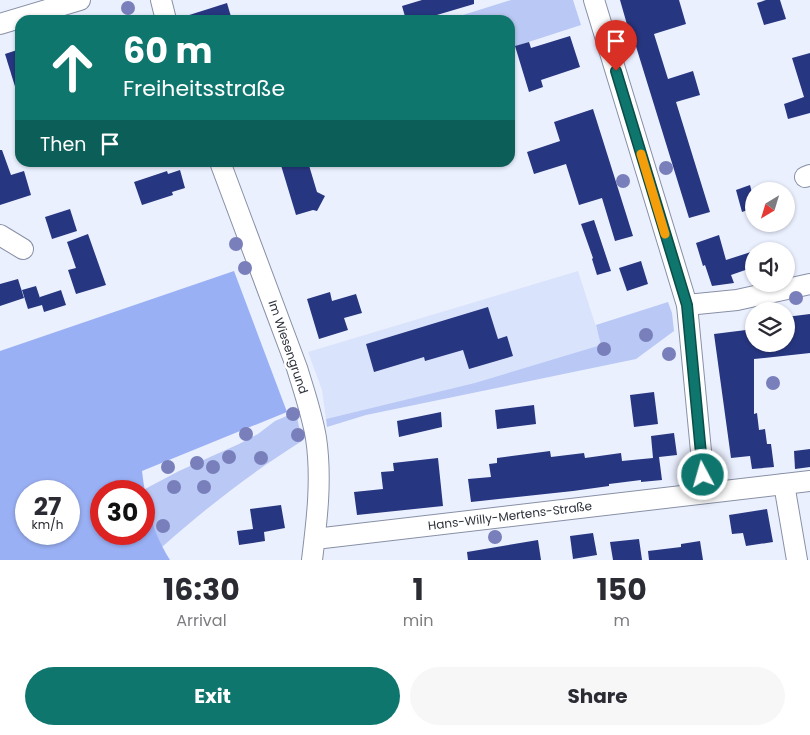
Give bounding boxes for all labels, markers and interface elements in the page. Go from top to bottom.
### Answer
pin [595,20,637,71]
text: 60 m [123,26,213,75]
icon: arrive [602,27,630,55]
icon: ahead [40,35,105,100]
text: Freiheitsstraße [123,73,285,104]
icon: arrive [96,130,124,158]
text: Then [40,131,86,158]
north arrow [745,182,795,232]
map controls [745,182,795,352]
button: sound [745,242,795,292]
street label: Im Wiesengrund [264,298,312,396]
button: layers [745,302,795,352]
position arrow [676,448,728,500]
speed limit sign: 30 [90,480,155,545]
text: 27 [34,489,61,524]
street label: Hans-Willy-Mertens-Straße [427,497,593,534]
text: km/h [32,516,63,533]
text: 16:30 [163,568,240,611]
text: 1 [413,568,424,611]
text: 150 [597,568,647,611]
text: Arrival [176,609,227,632]
text: min [403,609,433,632]
text: m [613,609,630,632]
button: Exit [25,667,400,725]
button: Share [410,667,785,725]

